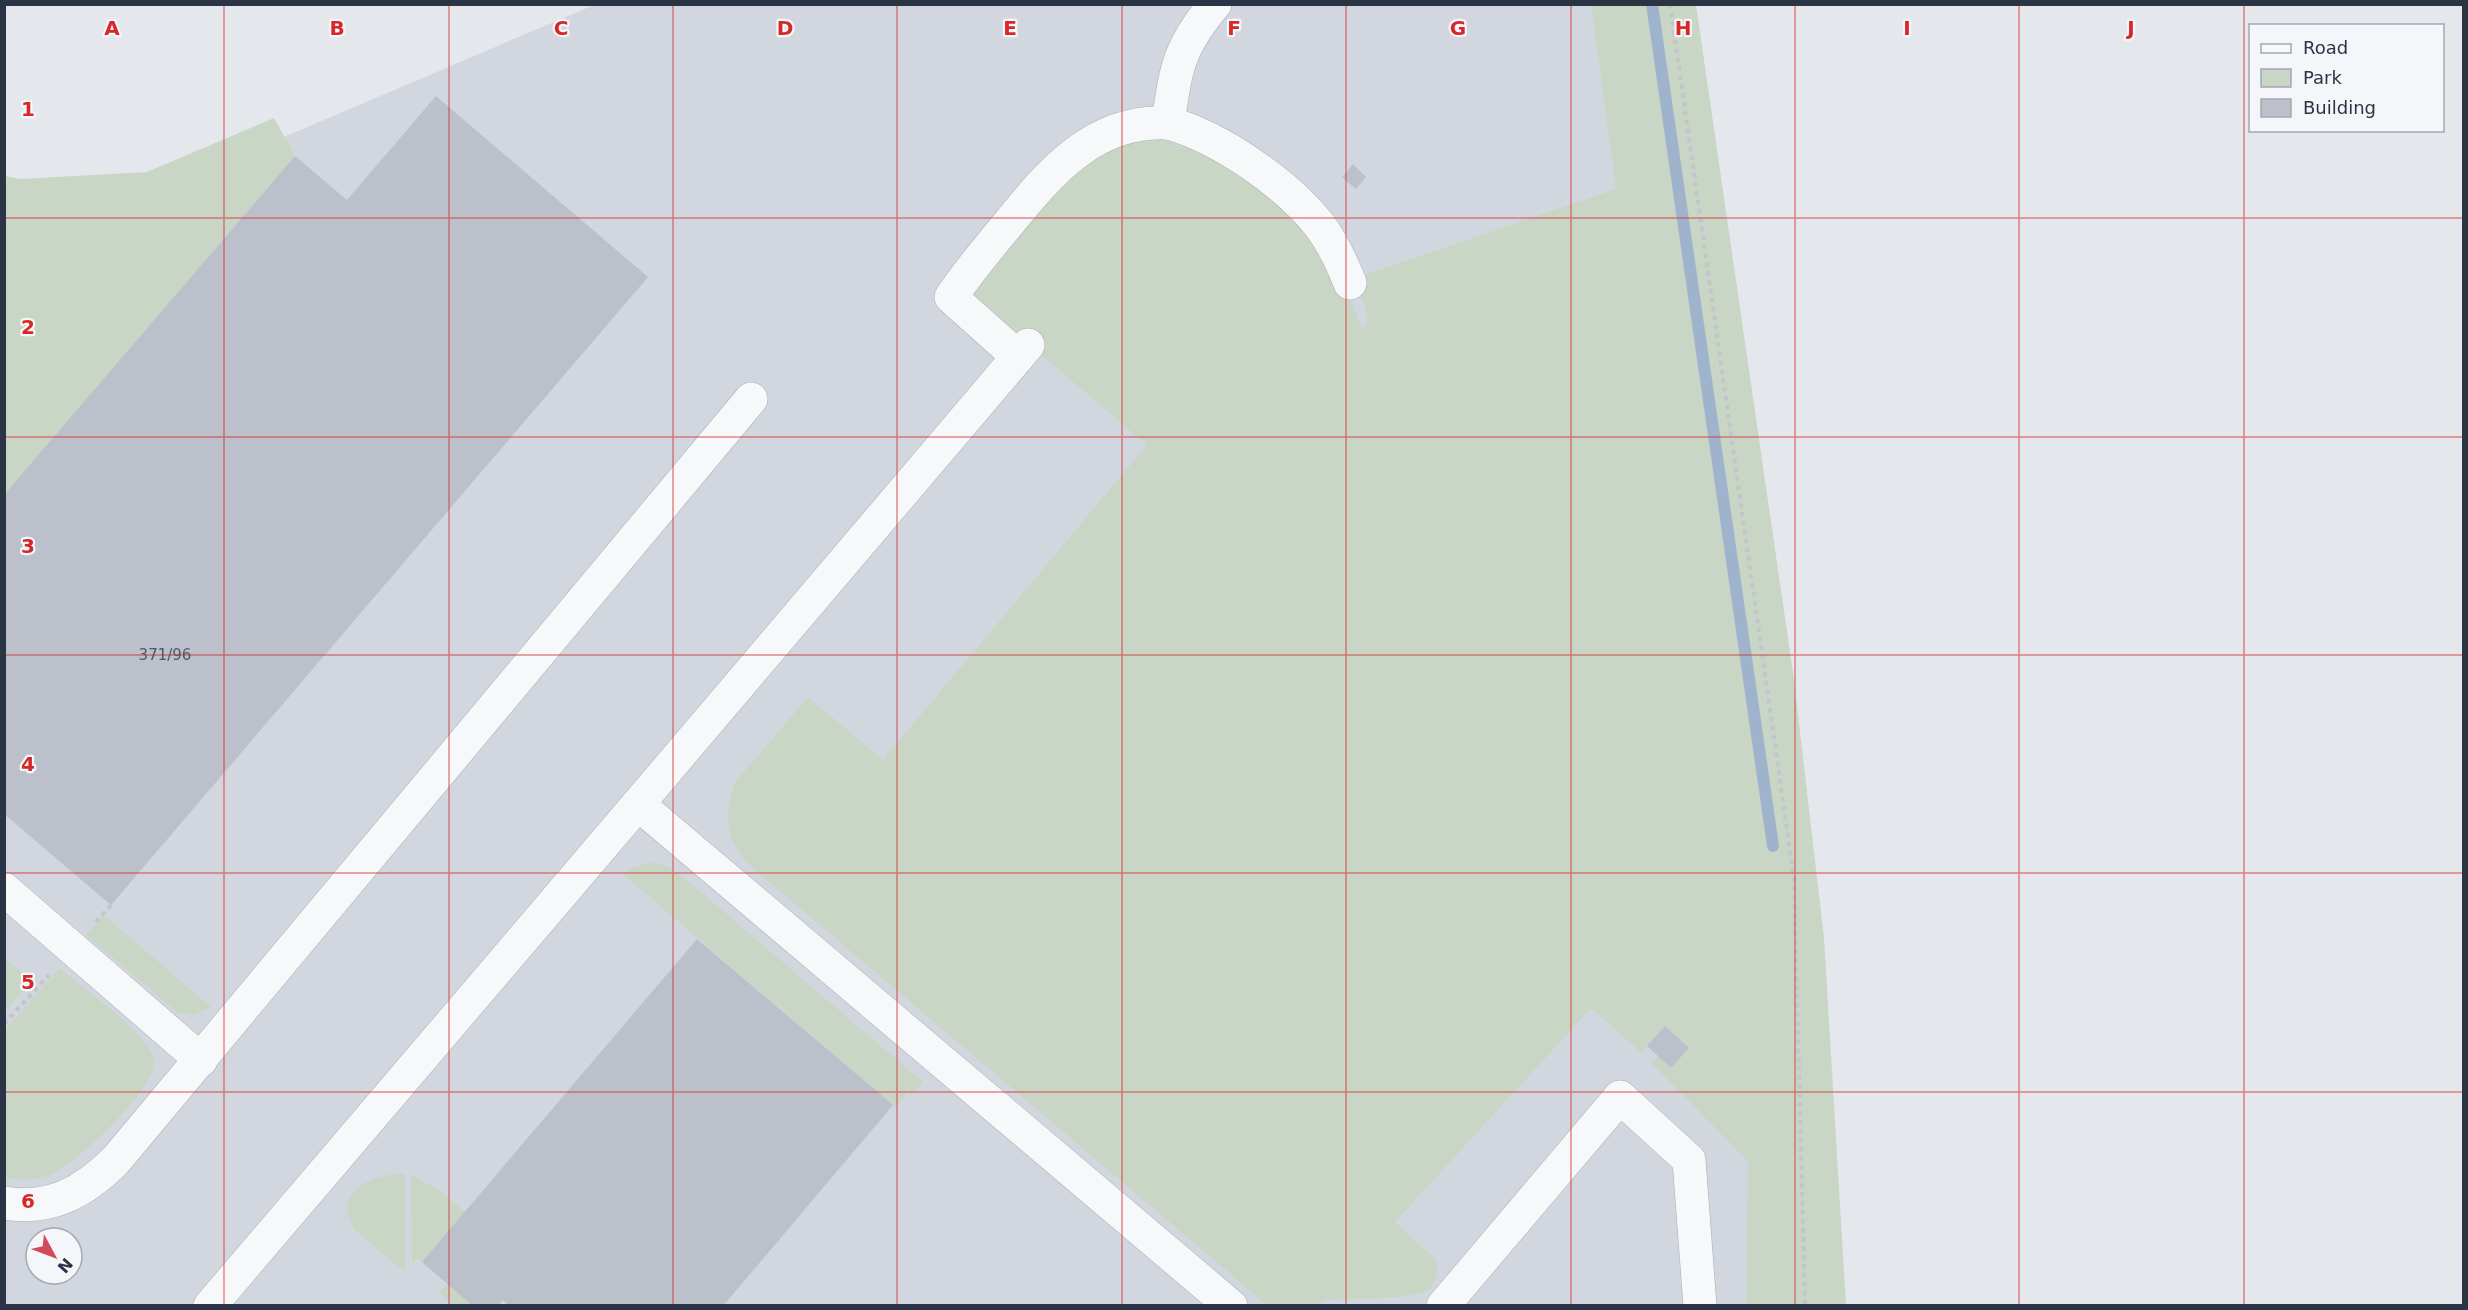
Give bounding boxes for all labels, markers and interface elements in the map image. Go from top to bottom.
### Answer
text: A [104,16,120,40]
text: B [329,16,345,40]
text: C [554,16,568,40]
text: D [777,16,793,40]
text: E [1003,16,1017,40]
text: F [1227,16,1241,40]
text: G [1450,16,1466,40]
text: H [1675,16,1691,40]
text: I [1903,16,1911,40]
text: J [2125,16,2135,40]
legend [2249,24,2444,132]
text: Road [2303,37,2348,58]
text: Park [2303,67,2342,88]
text: 1 [21,97,35,121]
text: Building [2303,97,2376,118]
text: 2 [21,315,35,339]
text: 3 [21,534,35,558]
house number: 371/96 [139,646,191,664]
text: 4 [21,752,35,776]
text: 5 [21,970,35,994]
text: 6 [21,1189,35,1213]
north arrow [24,1226,84,1286]
text: N [53,1254,77,1277]

